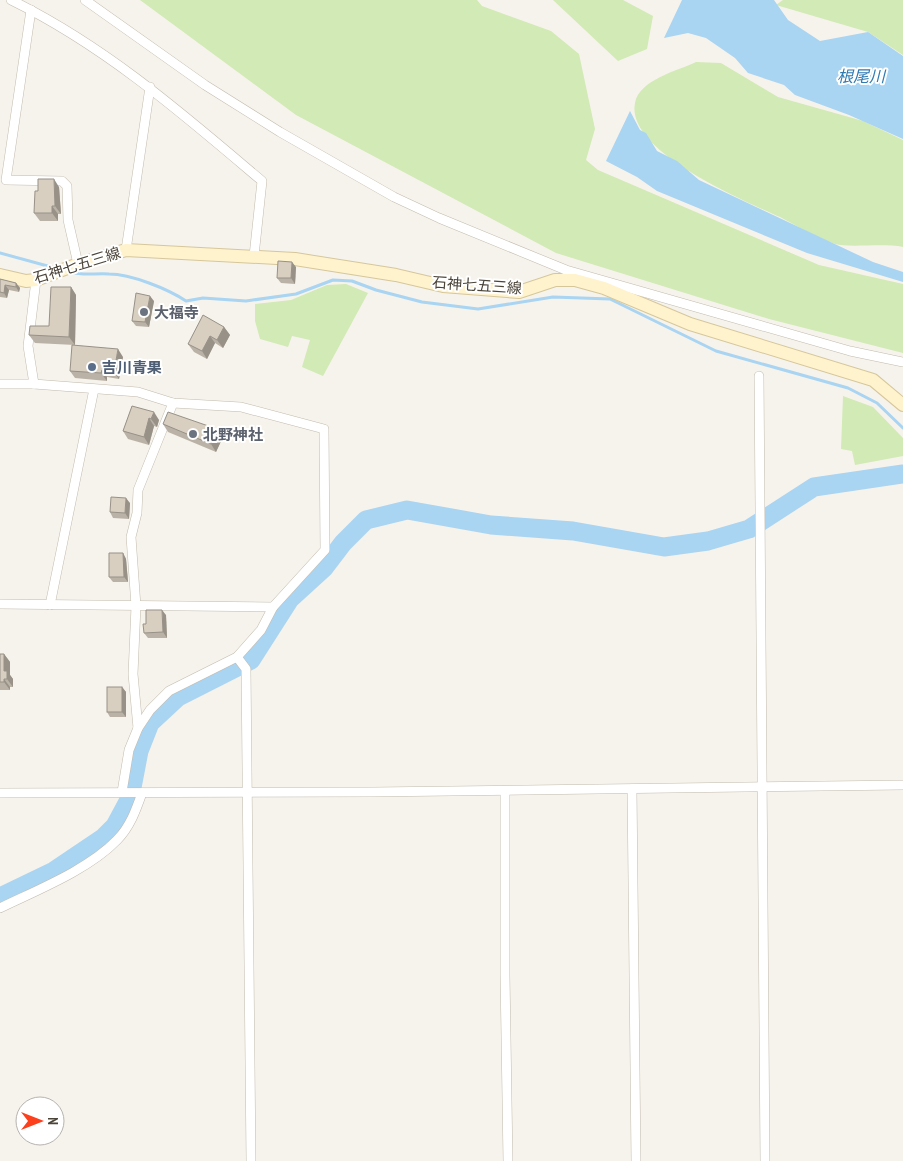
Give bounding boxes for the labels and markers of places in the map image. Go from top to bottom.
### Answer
place label: 大福寺 [154,303,199,322]
marker: 大福寺 [138,306,150,318]
place label: 吉川青果 [102,358,162,377]
marker: 吉川青果 [86,361,98,373]
place label: 北野神社 [203,425,263,444]
marker: 北野神社 [187,428,199,440]

